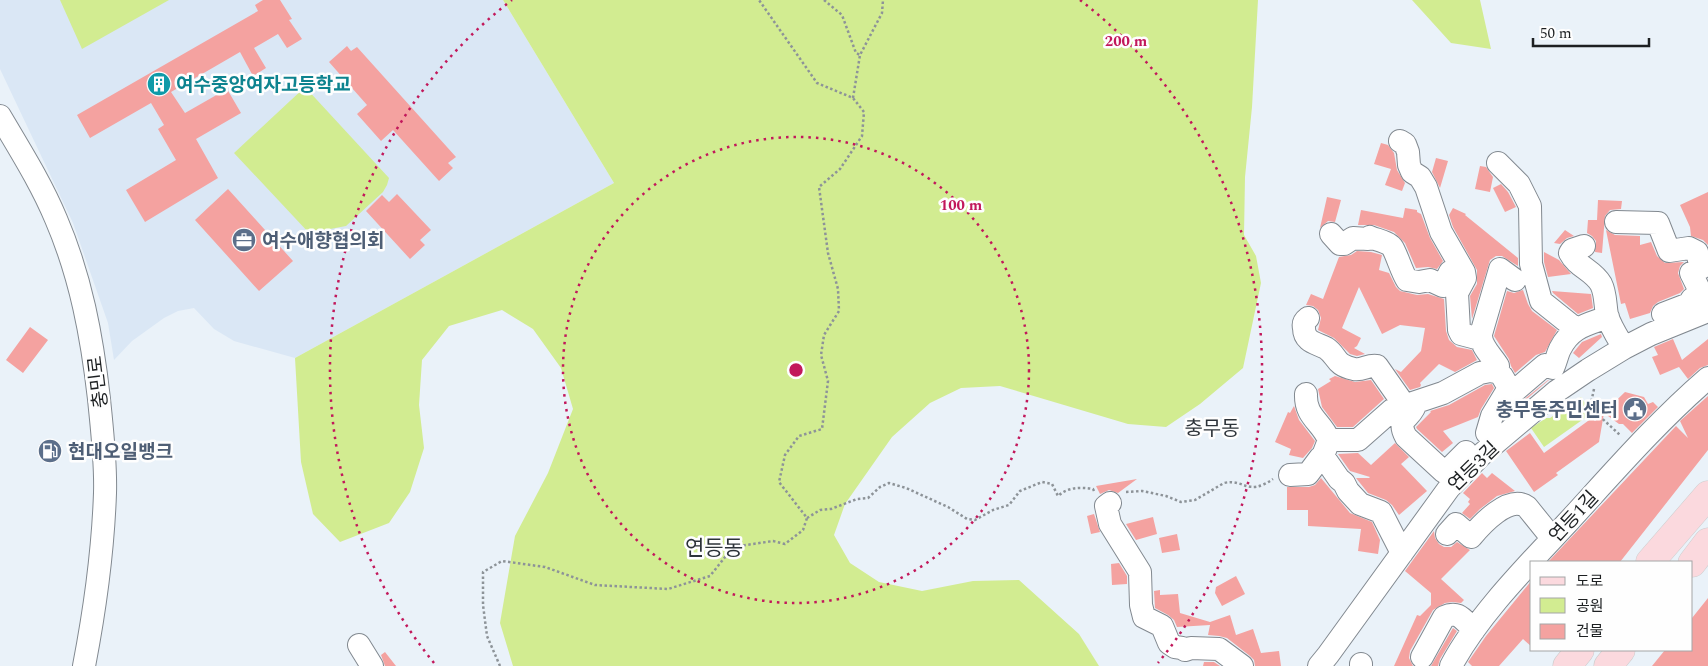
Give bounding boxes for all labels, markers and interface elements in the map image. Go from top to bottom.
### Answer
scale bar [1533,15,1649,47]
text: 50 m [1540,22,1572,45]
text: 200 m [1105,30,1148,53]
building icon: 여수중앙여자고등학교 [146,71,172,97]
place label: 여수중앙여자고등학교 [176,71,351,100]
text: 100 m [940,194,983,217]
office icon: 여수애향협의회 [231,227,257,253]
place label: 여수애향협의회 [262,227,384,256]
street label: 충민로 [81,354,116,410]
centre of rings [787,361,805,379]
place label: 충무동주민센터 [1496,396,1618,425]
public building icon: 충무동주민센터 [1622,396,1648,422]
district label: 충무동 [1184,414,1240,444]
street label: 연등3길 [1442,435,1506,499]
fuel station icon: 현대오일뱅크 [37,438,63,464]
place label: 현대오일뱅크 [68,438,173,467]
street label: 연등1길 [1542,484,1606,550]
district label: 연등동 [685,533,743,565]
legend [1530,561,1693,651]
text: 도로 [1576,570,1604,593]
text: 공원 [1576,595,1604,618]
text: 건물 [1576,620,1604,643]

